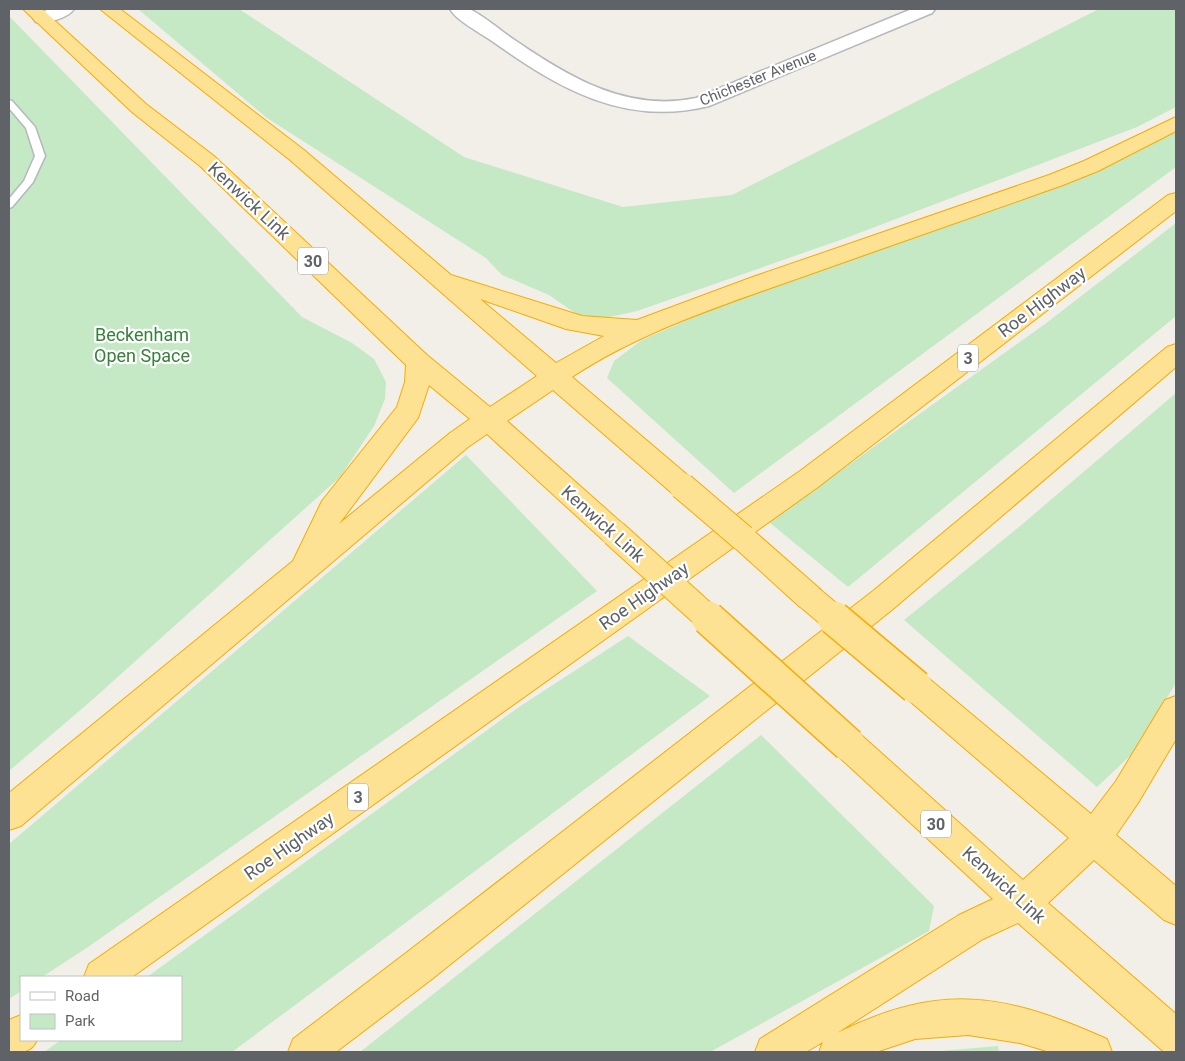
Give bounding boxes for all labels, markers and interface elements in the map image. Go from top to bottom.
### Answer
street label: Chichester Avenue [697,46,819,110]
street label: Kenwick Link [204,157,295,245]
road number: 30 [298,248,328,274]
street label: Roe Highway [994,262,1090,341]
park label: Beckenham Open Space [94,324,190,366]
road number: 3 [958,344,978,372]
street label: Kenwick Link [557,481,650,567]
street label: Roe Highway [595,557,693,634]
road number: 3 [348,784,368,810]
street label: Roe Highway [240,807,338,884]
road number: 30 [921,811,951,838]
street label: Kenwick Link [958,842,1051,928]
legend [20,976,182,1041]
text: Road [65,987,99,1005]
text: Park [65,1012,96,1030]

